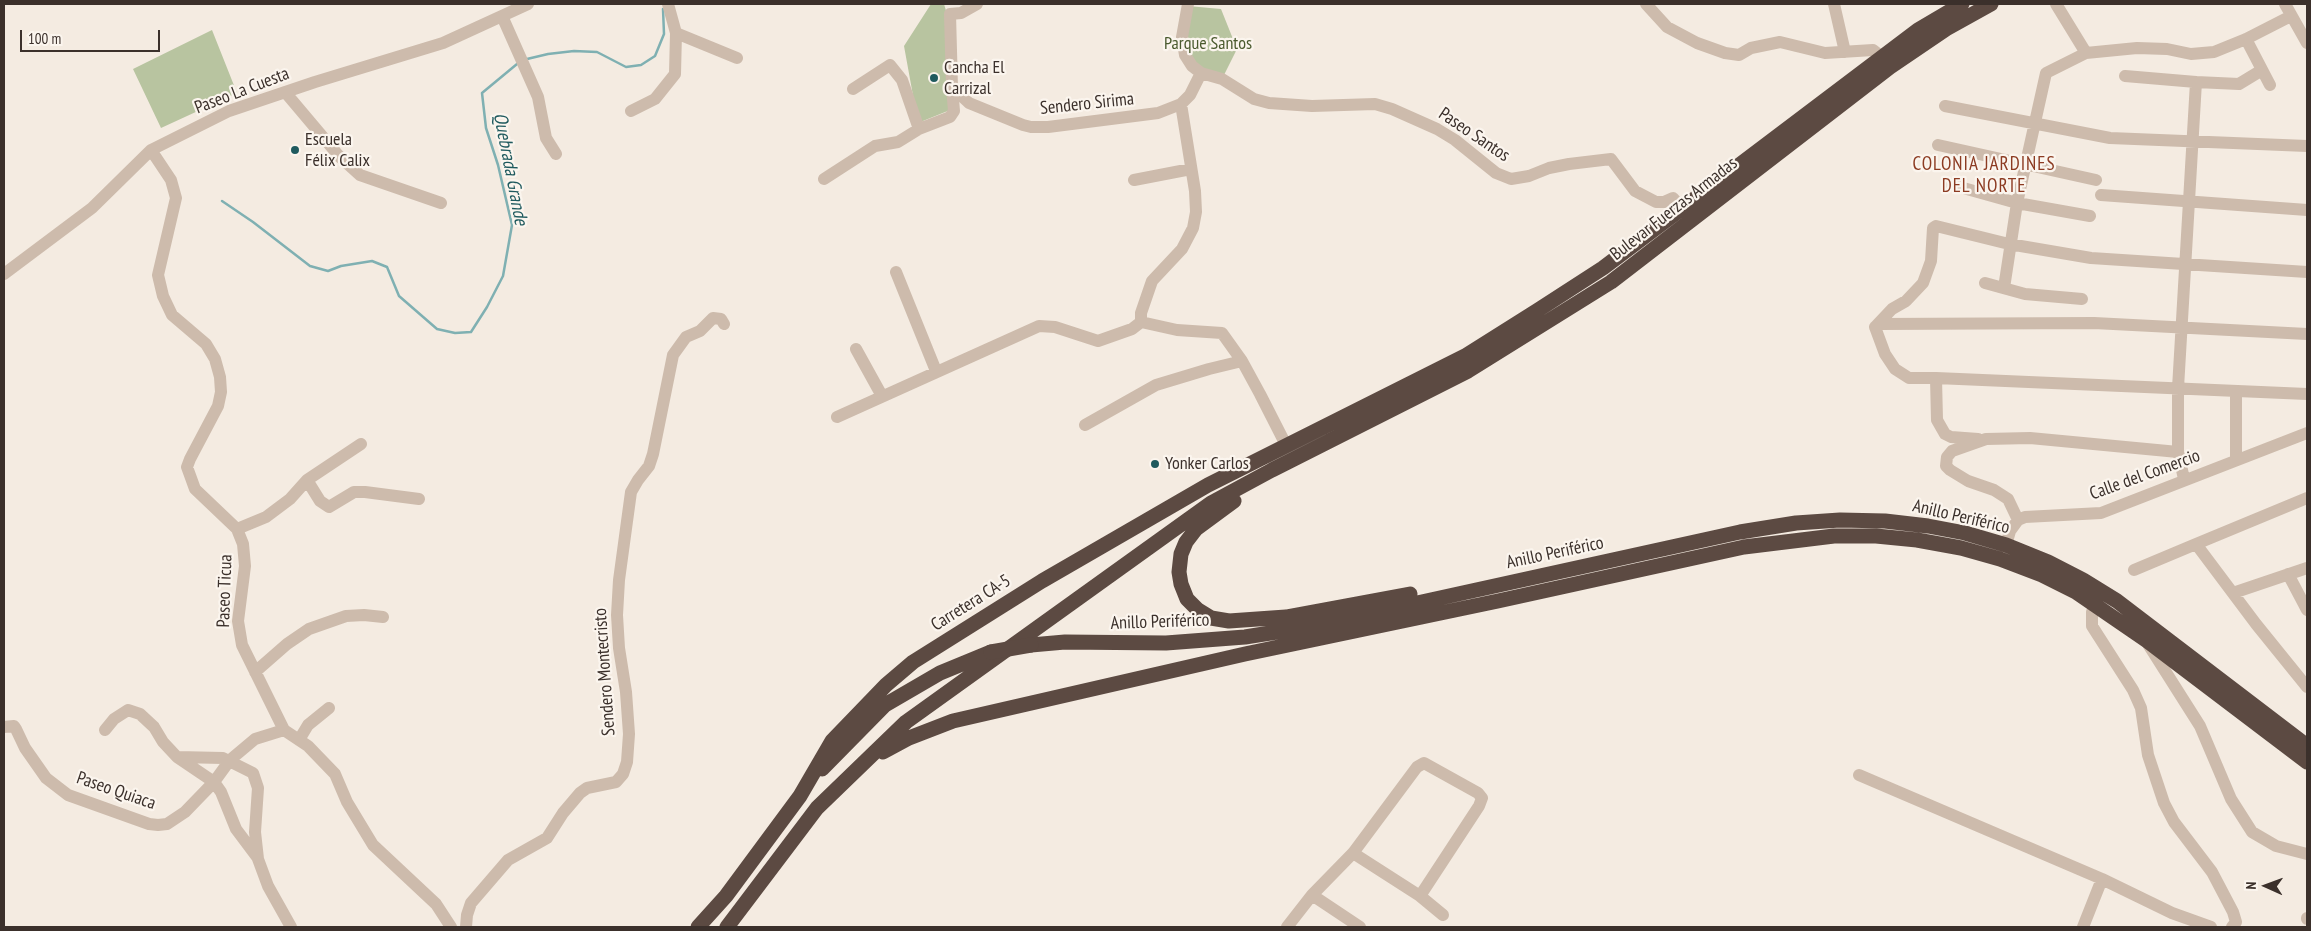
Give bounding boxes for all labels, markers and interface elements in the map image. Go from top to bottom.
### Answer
scale bar [22,20,162,52]
text: 100 m [28,29,61,48]
park label: Parque Santos [1164,33,1252,55]
place label: Cancha El Carrizal [944,57,1004,100]
street label: Paseo La Cuesta [192,63,292,119]
marker: Cancha El Carrizal [928,72,940,84]
street label: Sendero Sirima [1039,88,1135,120]
street label: Paseo Santos [1434,103,1514,167]
water label: Quebrada Grande [488,111,532,227]
place label: Escuela Félix Calix [305,129,370,172]
marker: Escuela Félix Calix [289,144,301,156]
street label: Bulevar Fuerzas Armadas [1606,153,1742,265]
district label: COLONIA JARDINES DEL NORTE [1910,154,2058,198]
street label: Calle del Comercio [2087,445,2203,505]
place label: Yonker Carlos [1165,453,1249,475]
marker: Yonker Carlos [1149,458,1161,470]
street label: Anillo Periférico [1910,495,2012,539]
street label: Anillo Periférico [1504,532,1606,574]
street label: Paseo Ticua [213,554,237,628]
street label: Carretera CA-5 [927,570,1015,636]
street label: Sendero Montecristo [590,607,620,737]
street label: Anillo Periférico [1110,609,1210,635]
street label: Paseo Quiaca [74,767,158,815]
north arrow [2241,861,2291,911]
text: N [2242,881,2260,890]

